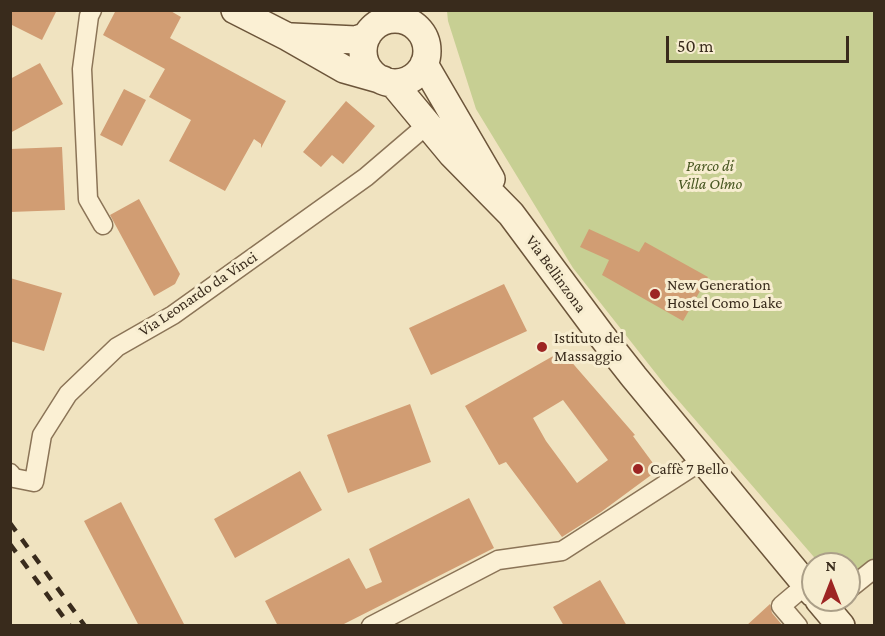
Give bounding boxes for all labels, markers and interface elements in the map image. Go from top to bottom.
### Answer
scale bar [669,24,852,62]
text: 50 m [677,36,714,56]
park label: Parco di Villa Olmo [678,156,742,194]
street label: Via Bellinzona [521,231,591,317]
street label: Via Leonardo da Vinci [135,247,261,341]
place label: New Generation Hostel Como Lake [667,275,782,313]
marker: New Generation Hostel Como Lake [648,287,662,301]
place label: Istituto del Massaggio [554,328,624,366]
marker: Istituto del Massaggio [535,340,549,354]
place label: Caffè 7 Bello [650,459,729,479]
marker: Caffè 7 Bello [631,462,645,476]
north arrow [801,552,861,612]
text: N [826,557,836,574]

